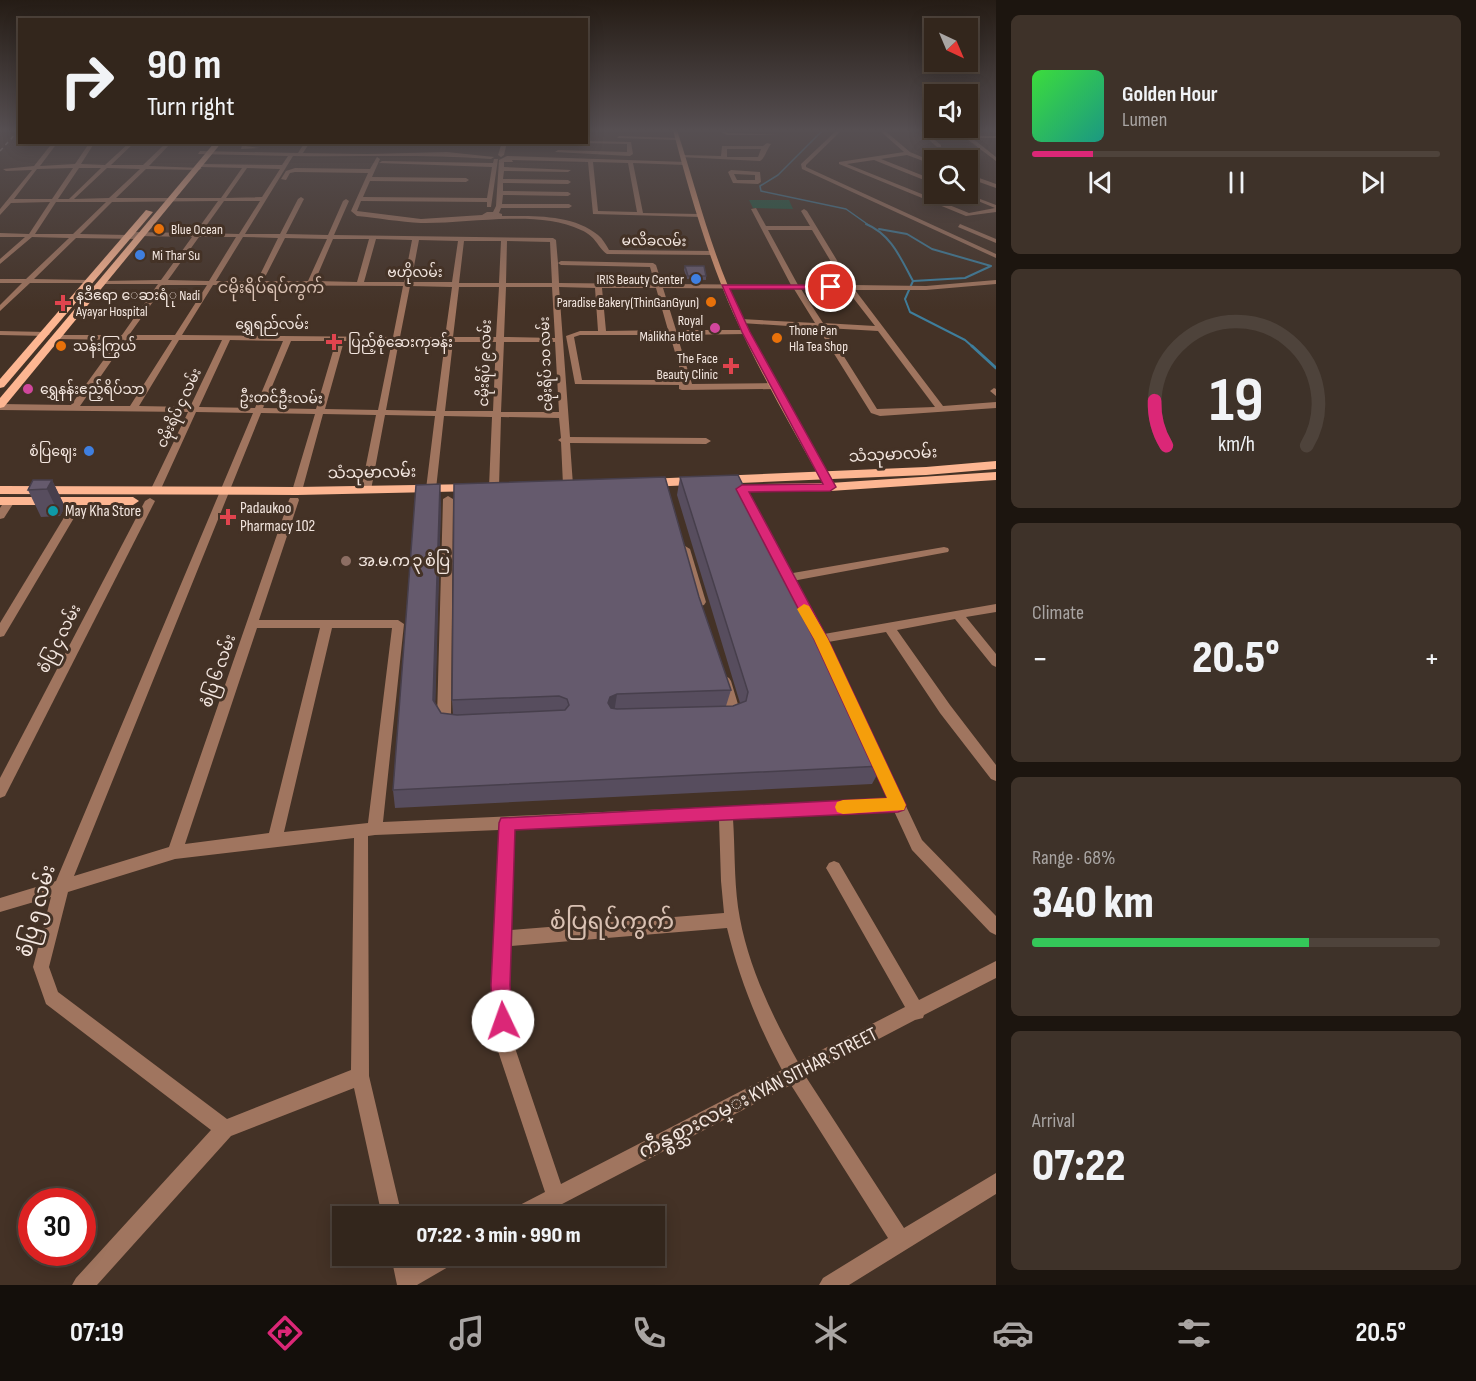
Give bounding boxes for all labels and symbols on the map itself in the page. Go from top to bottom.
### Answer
north arrow [924,18,978,72]
place label: Blue Ocean [171,221,223,238]
marker: Blue Ocean [152,222,166,236]
street label: မလိခလမ်း [621,230,687,250]
place label: Mi Thar Su [152,247,200,264]
marker: Mi Thar Su [133,248,147,262]
pin [805,261,856,312]
street label: ဗဟိုလမ်း [387,262,443,284]
place label: IRIS Beauty Center [596,271,684,288]
marker: IRIS Beauty Center [689,272,703,286]
district label: ငမိုးရိပ်ရပ်ကွက် [218,276,324,302]
place label: နဒီဧရာ ေဆးရံု Nadi Ayayar Hospital [75,285,200,320]
marker: နဒီဧရာ ေဆးရံု Nadi Ayayar Hospital [54,294,72,312]
place label: Paradise Bakery(ThinGanGyun) [557,294,699,311]
marker: Paradise Bakery(ThinGanGyun) [704,295,718,309]
place label: Royal Malikha Hotel [640,312,703,345]
street label: ရွှေရည်လမ်း [235,314,309,336]
street label: ငမိုးရိပ် ၁၀ လမ်း [534,316,559,412]
street label: ငမိုးရိပ် ၉ လမ်း [473,319,498,407]
marker: Royal Malikha Hotel [708,321,722,335]
place label: Thone Pan Hla Tea Shop [789,322,848,355]
marker: Thone Pan Hla Tea Shop [770,331,784,345]
place label: ပြည့်စုံဆေးကုခန်း [348,332,453,354]
marker: ပြည့်စုံဆေးကုခန်း [325,333,343,351]
place label: သန်းကြွယ် [73,336,136,358]
marker: သန်းကြွယ် [54,339,68,353]
place label: The Face Beauty Clinic [656,350,718,383]
marker: The Face Beauty Clinic [722,357,740,375]
street label: ငမိုးရိပ် ၄ လမ်း [151,365,208,452]
place label: ရွှေနန်းဧည့်ရိပ်သာ [40,379,145,401]
marker: ရွှေနန်းဧည့်ရိပ်သာ [21,382,35,396]
street label: ဦးတင်ဦးလမ်း [239,387,323,410]
street label: သံသုမာလမ်း [848,440,938,471]
place label: စံပြဈေး [29,441,77,463]
marker: စံပြဈေး [82,444,96,458]
street label: သံသုမာလမ်း [328,460,416,487]
place label: Padaukoo Pharmacy 102 [240,499,315,536]
place label: May Kha Store [65,502,141,521]
marker: May Kha Store [46,504,60,518]
marker: Padaukoo Pharmacy 102 [221,510,235,524]
place label: အ.မ.က ၃ စံပြ [358,549,450,574]
marker: အ.မ.က ၃ စံပြ [339,554,353,568]
street label: စံပြ ၄ လမ်း [32,600,88,678]
street label: စံပြ ၆ လမ်း [195,631,243,711]
street label: စံပြ ၅ လမ်း [10,862,64,960]
district label: စံပြရပ်ကွက် [550,905,674,940]
position arrow [471,989,535,1053]
street label: ကဵန္စစ္သားလမ္း KYAN SITHAR STREET [633,1020,883,1167]
speed limit sign: 30 [18,1188,96,1266]

